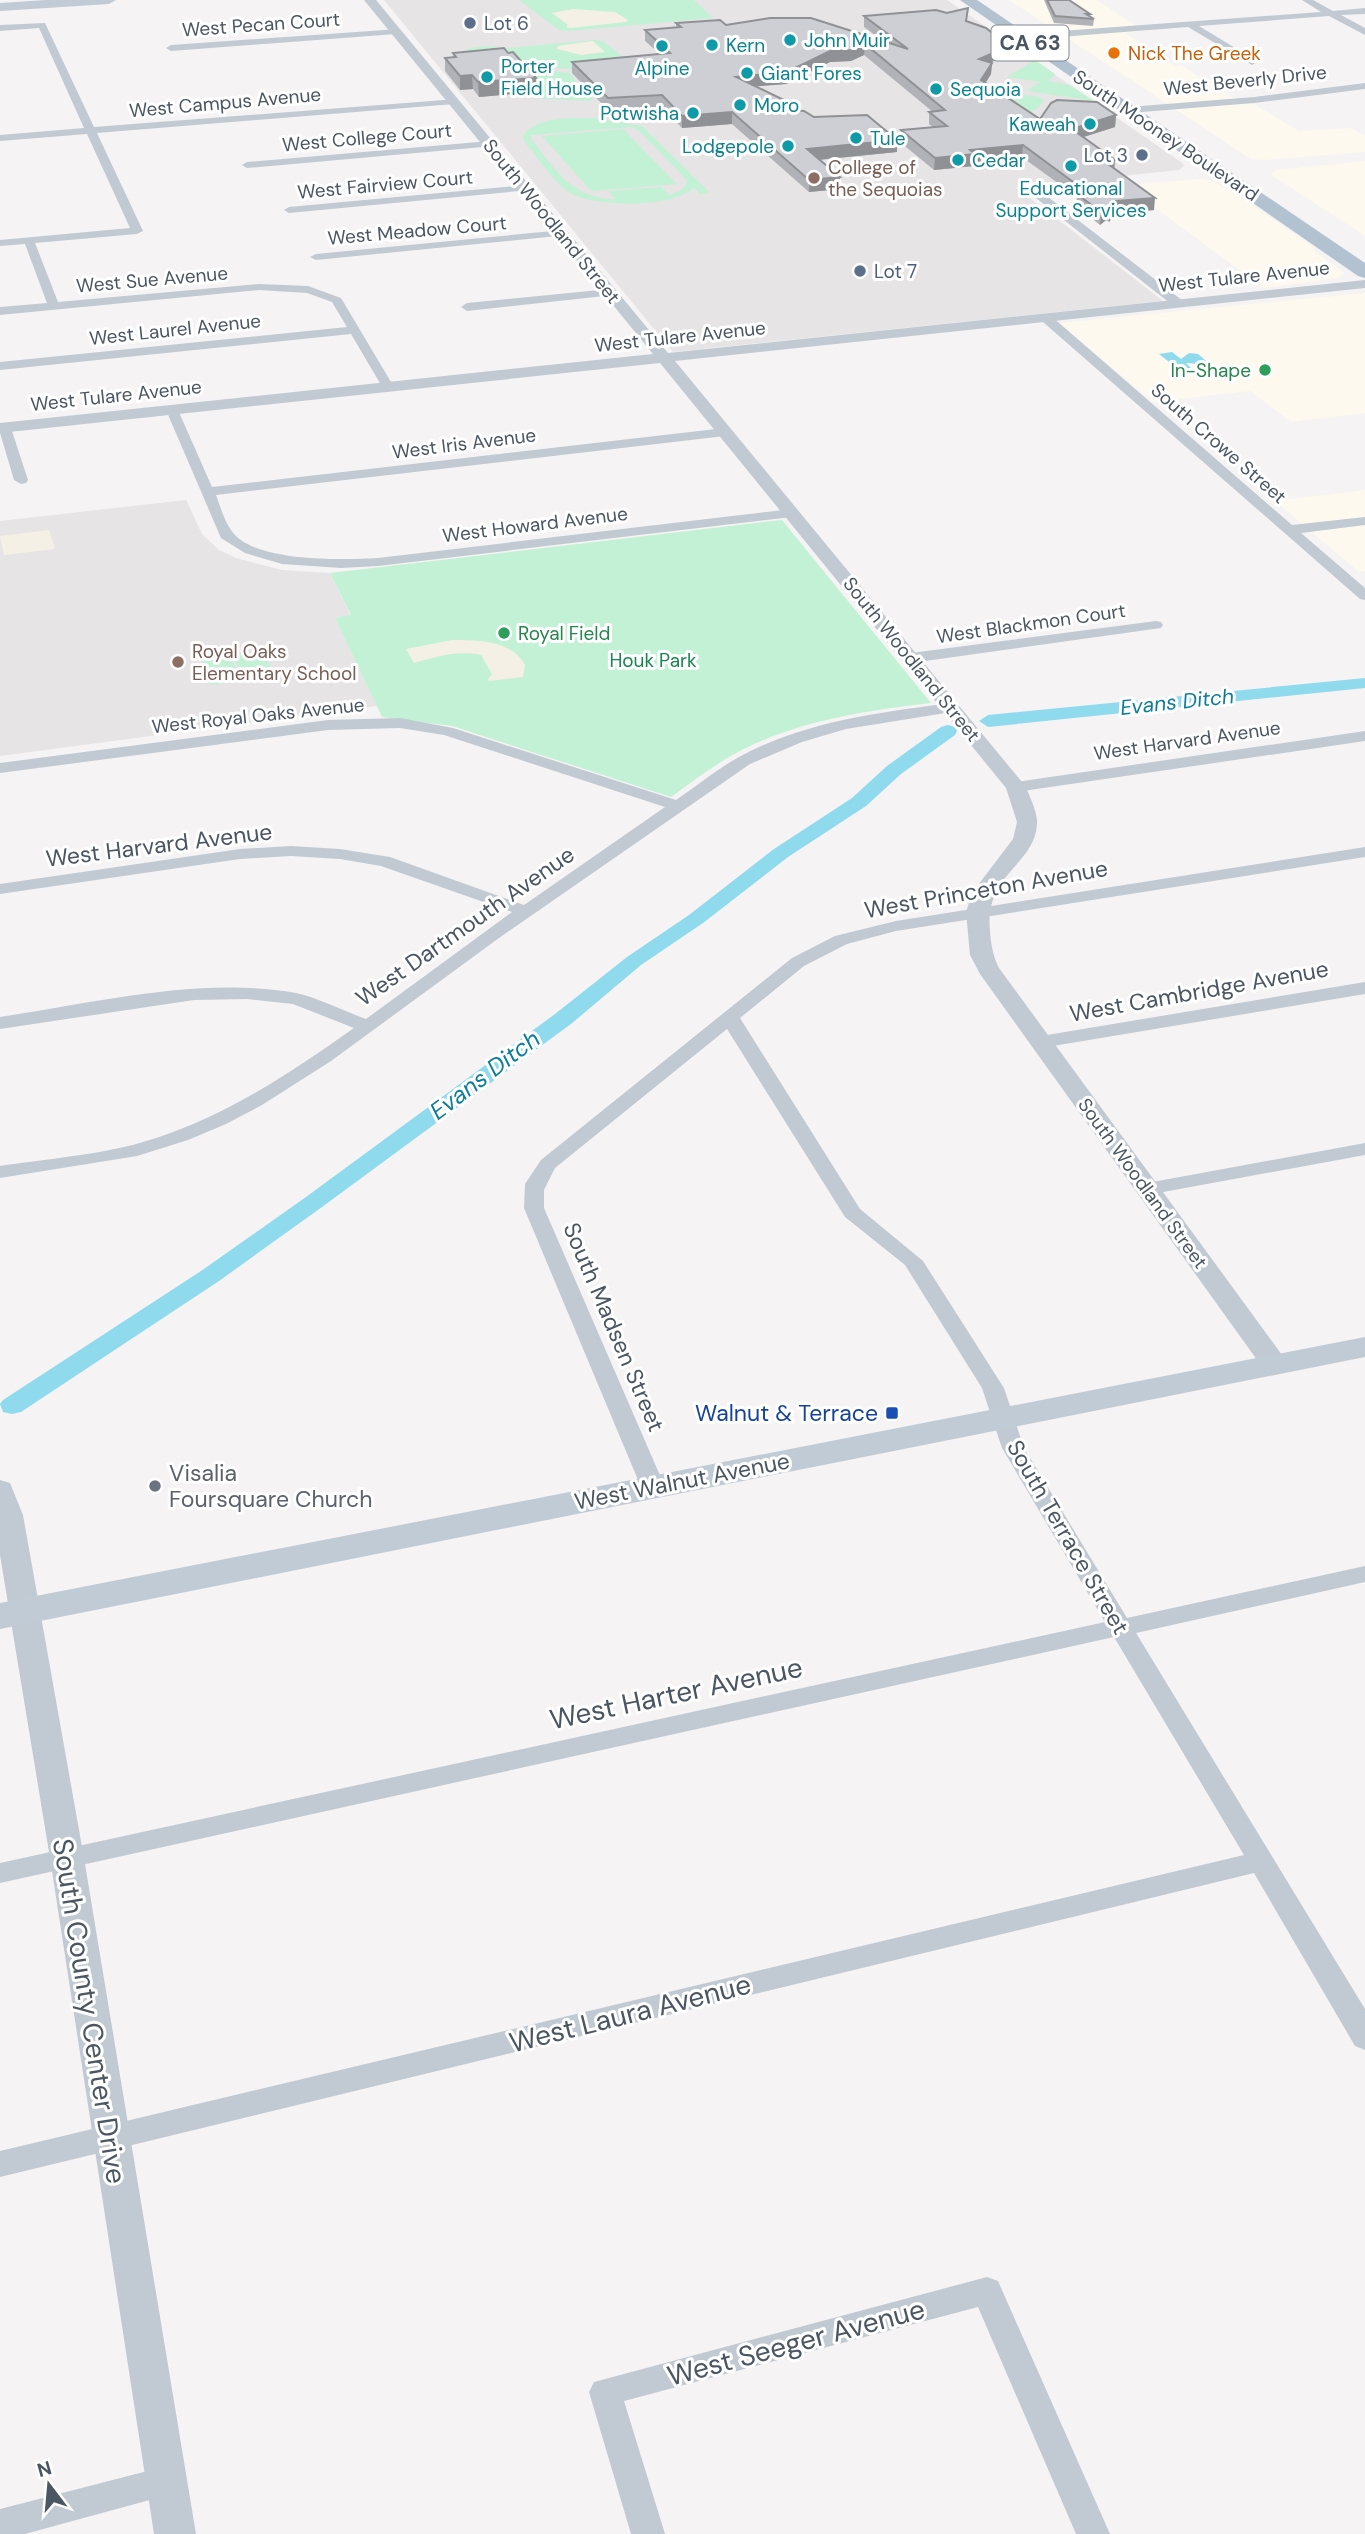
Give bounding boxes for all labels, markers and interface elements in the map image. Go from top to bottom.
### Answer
street label: West Pecan Court [181,6,341,42]
place label: Lot 6 [484,11,529,36]
marker: Lot 6 [462,15,478,31]
road number: CA 63 [992,26,1068,60]
place label: John Muir [804,28,890,53]
marker: John Muir [782,32,798,48]
place label: Kern [726,33,765,58]
marker: Kern [704,37,720,53]
marker: Alpine [654,38,670,54]
place label: Nick The Greek [1128,41,1261,66]
marker: Nick The Greek [1106,45,1122,61]
place label: Porter Field House [501,54,603,101]
place label: Alpine [634,56,690,81]
street label: West Beverly Drive [1162,59,1328,101]
place label: Giant Fores [761,61,862,86]
street label: South Mooney Boulevard [1068,64,1263,207]
marker: Giant Fores [739,65,755,81]
marker: Porter Field House [479,69,495,85]
place label: Sequoia [950,77,1021,102]
marker: Sequoia [928,81,944,97]
street label: West Campus Avenue [128,82,322,123]
place label: Moro [754,93,799,118]
marker: Moro [732,97,748,113]
place label: Potwisha [600,101,679,126]
marker: Potwisha [685,105,701,121]
place label: Kaweah [1009,112,1076,137]
marker: Kaweah [1082,116,1098,132]
street label: West College Court [281,118,453,157]
place label: Tule [870,126,906,151]
marker: Tule [848,130,864,146]
street label: South Woodland Street [477,134,626,309]
place label: Lodgepole [682,134,774,159]
marker: Lodgepole [780,138,796,154]
place label: Lot 3 [1084,143,1128,168]
marker: Lot 3 [1134,147,1150,163]
place label: Cedar [972,148,1026,173]
marker: Cedar [950,152,966,168]
place label: College of the Sequoias [828,155,943,202]
marker: Educational Support Services [1063,158,1079,174]
street label: West Fairview Court [296,164,474,205]
marker: College of the Sequoias [806,170,822,186]
place label: Educational Support Services [995,176,1147,223]
street label: West Meadow Court [327,210,508,251]
street label: West Tulare Avenue [1157,255,1331,298]
place label: Lot 7 [874,259,917,284]
street label: West Sue Avenue [75,260,229,299]
marker: Lot 7 [852,263,868,279]
street label: West Laurel Avenue [88,308,262,351]
street label: West Tulare Avenue [593,315,767,358]
place label: In-Shape [1170,358,1251,383]
marker: In-Shape [1257,362,1273,378]
street label: West Tulare Avenue [29,374,203,417]
street label: South Crowe Street [1146,378,1292,509]
street label: West Iris Avenue [391,422,538,465]
street label: West Howard Avenue [441,501,629,548]
street label: South Woodland Street [837,572,986,747]
street label: West Blackmon Court [935,598,1127,649]
place label: Royal Field [518,621,611,646]
marker: Royal Field [496,625,512,641]
place label: Royal Oaks Elementary School [192,639,356,686]
park label: Houk Park [609,648,697,673]
marker: Royal Oaks Elementary School [170,654,186,670]
water label: Evans Ditch [1119,682,1235,722]
street label: West Royal Oaks Avenue [150,692,366,739]
street label: West Harvard Avenue [1092,715,1282,766]
street label: West Harvard Avenue [44,816,274,874]
street label: West Dartmouth Avenue [350,839,580,1013]
street label: West Princeton Avenue [862,853,1110,925]
street label: West Cambridge Avenue [1067,953,1331,1029]
water label: Evans Ditch [423,1023,546,1126]
street label: South Woodland Street [1072,1093,1213,1273]
street label: South Madsen Street [556,1218,672,1436]
place label: Walnut & Terrace [695,1398,878,1428]
marker: Walnut & Terrace [884,1405,900,1421]
street label: South Terrace Street [1000,1434,1136,1640]
street label: West Walnut Avenue [572,1445,792,1517]
place label: Visalia Foursquare Church [169,1458,372,1514]
marker: Visalia Foursquare Church [147,1478,163,1494]
street label: West Harter Avenue [546,1649,806,1738]
street label: South County Center Drive [44,1836,135,2186]
street label: West Laura Avenue [505,1966,755,2061]
street label: West Seeger Avenue [663,2290,929,2395]
north arrow [14,2450,84,2520]
text: N [34,2455,55,2483]

